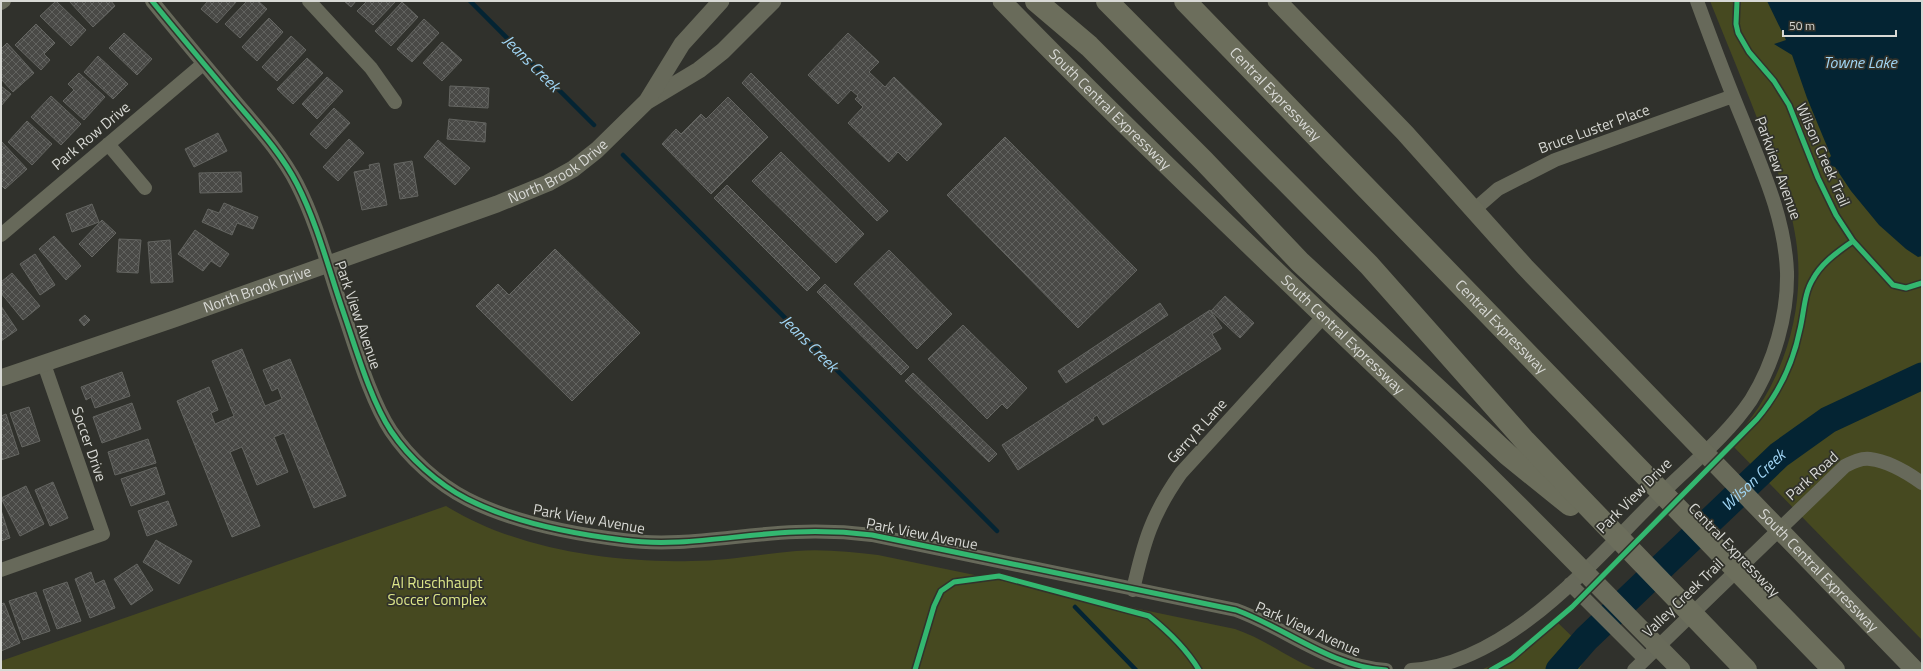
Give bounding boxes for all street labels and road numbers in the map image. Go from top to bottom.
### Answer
street label: Central Expressway [1224,41,1327,146]
street label: South Central Expressway [1044,43,1177,175]
street label: Park Row Drive [46,96,135,175]
street label: Bruce Luster Place [1535,98,1653,159]
street label: Wilson Creek Trail [1790,99,1857,210]
street label: Parkview Avenue [1749,113,1808,223]
street label: North Brook Drive [504,133,613,209]
street label: Park View Avenue [329,258,388,372]
street label: North Brook Drive [200,259,314,319]
street label: South Central Expressway [1276,269,1411,400]
street label: Central Expressway [1450,274,1553,379]
street label: Gerry R Lane [1161,393,1232,468]
street label: Soccer Drive [66,403,113,484]
street label: Park Road [1780,446,1843,506]
street label: Park View Drive [1590,452,1677,539]
street label: Park View Avenue [531,497,647,540]
street label: Central Expressway [1683,497,1786,602]
street label: South Central Expressway [1753,503,1885,637]
street label: Park View Avenue [864,511,980,556]
street label: Valley Creek Trail [1637,553,1729,643]
street label: Park View Avenue [1252,595,1365,662]

